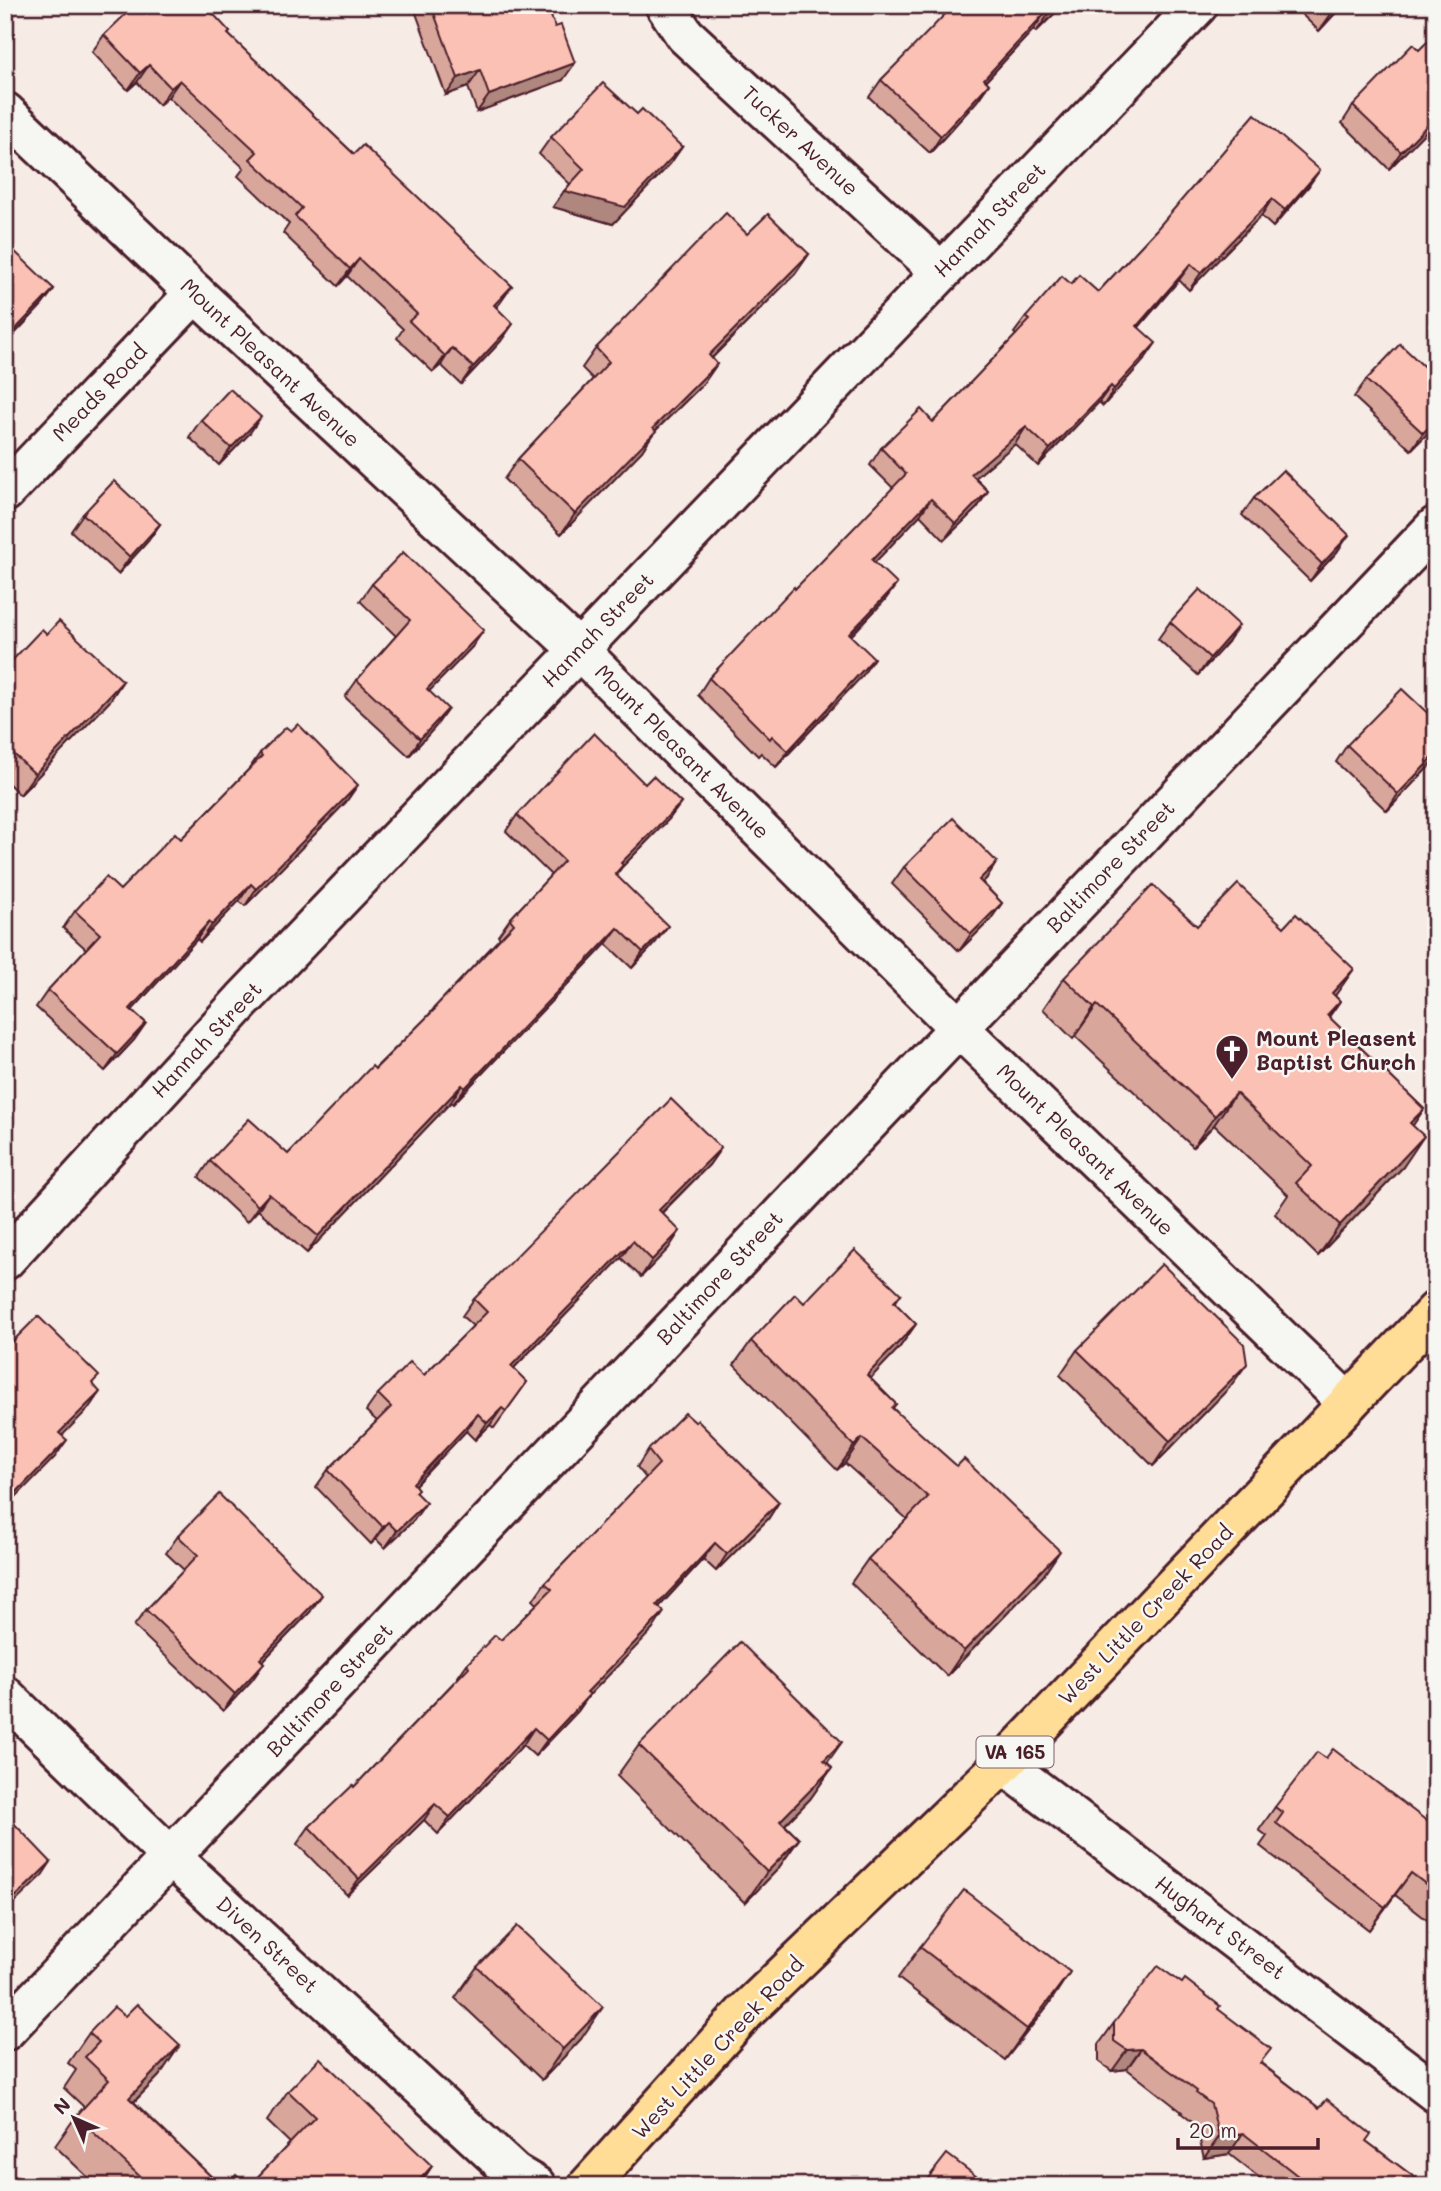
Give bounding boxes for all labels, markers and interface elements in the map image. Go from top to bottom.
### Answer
street label: Tucker Avenue [737,79,865,201]
street label: Hannah Street [927,156,1051,282]
street label: Mount Pleasant Avenue [176,272,367,452]
street label: Meads Road [46,337,152,446]
street label: Hannah Street [535,566,659,692]
street label: Mount Pleasant Avenue [590,658,776,844]
street label: Baltimore Street [1040,794,1180,938]
street label: Hannah Street [145,975,267,1103]
place label: Mount Pleasent Baptist Church [1256,1024,1417,1075]
church icon: Mount Pleasent Baptist Church [1213,1032,1251,1081]
street label: Mount Pleasant Avenue [992,1057,1180,1241]
street label: Baltimore Street [650,1204,788,1350]
street label: West Little Creek Road [1052,1518,1238,1710]
street label: Baltimore Street [260,1616,398,1762]
road number: VA 165 [976,1736,1054,1768]
street label: Hughart Street [1150,1869,1292,1985]
street label: Diven Street [211,1890,325,1998]
street label: West Little Creek Road [625,1950,809,2144]
north arrow [38,2082,108,2152]
text: N [48,2092,76,2120]
scale bar [1178,2107,1318,2151]
text: 20 m [1189,2116,1237,2143]

